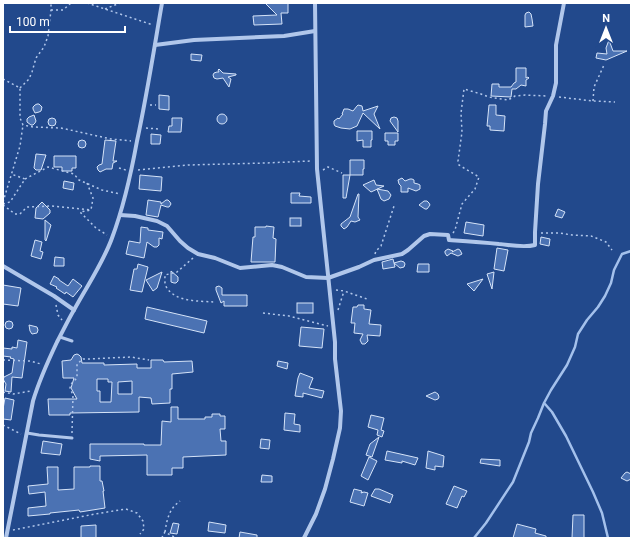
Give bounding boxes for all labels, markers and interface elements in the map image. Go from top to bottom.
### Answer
scale bar [10,8,125,34]
north arrow [586,8,626,48]
text: N [602,12,610,25]
text: 100 m [16,15,50,29]

